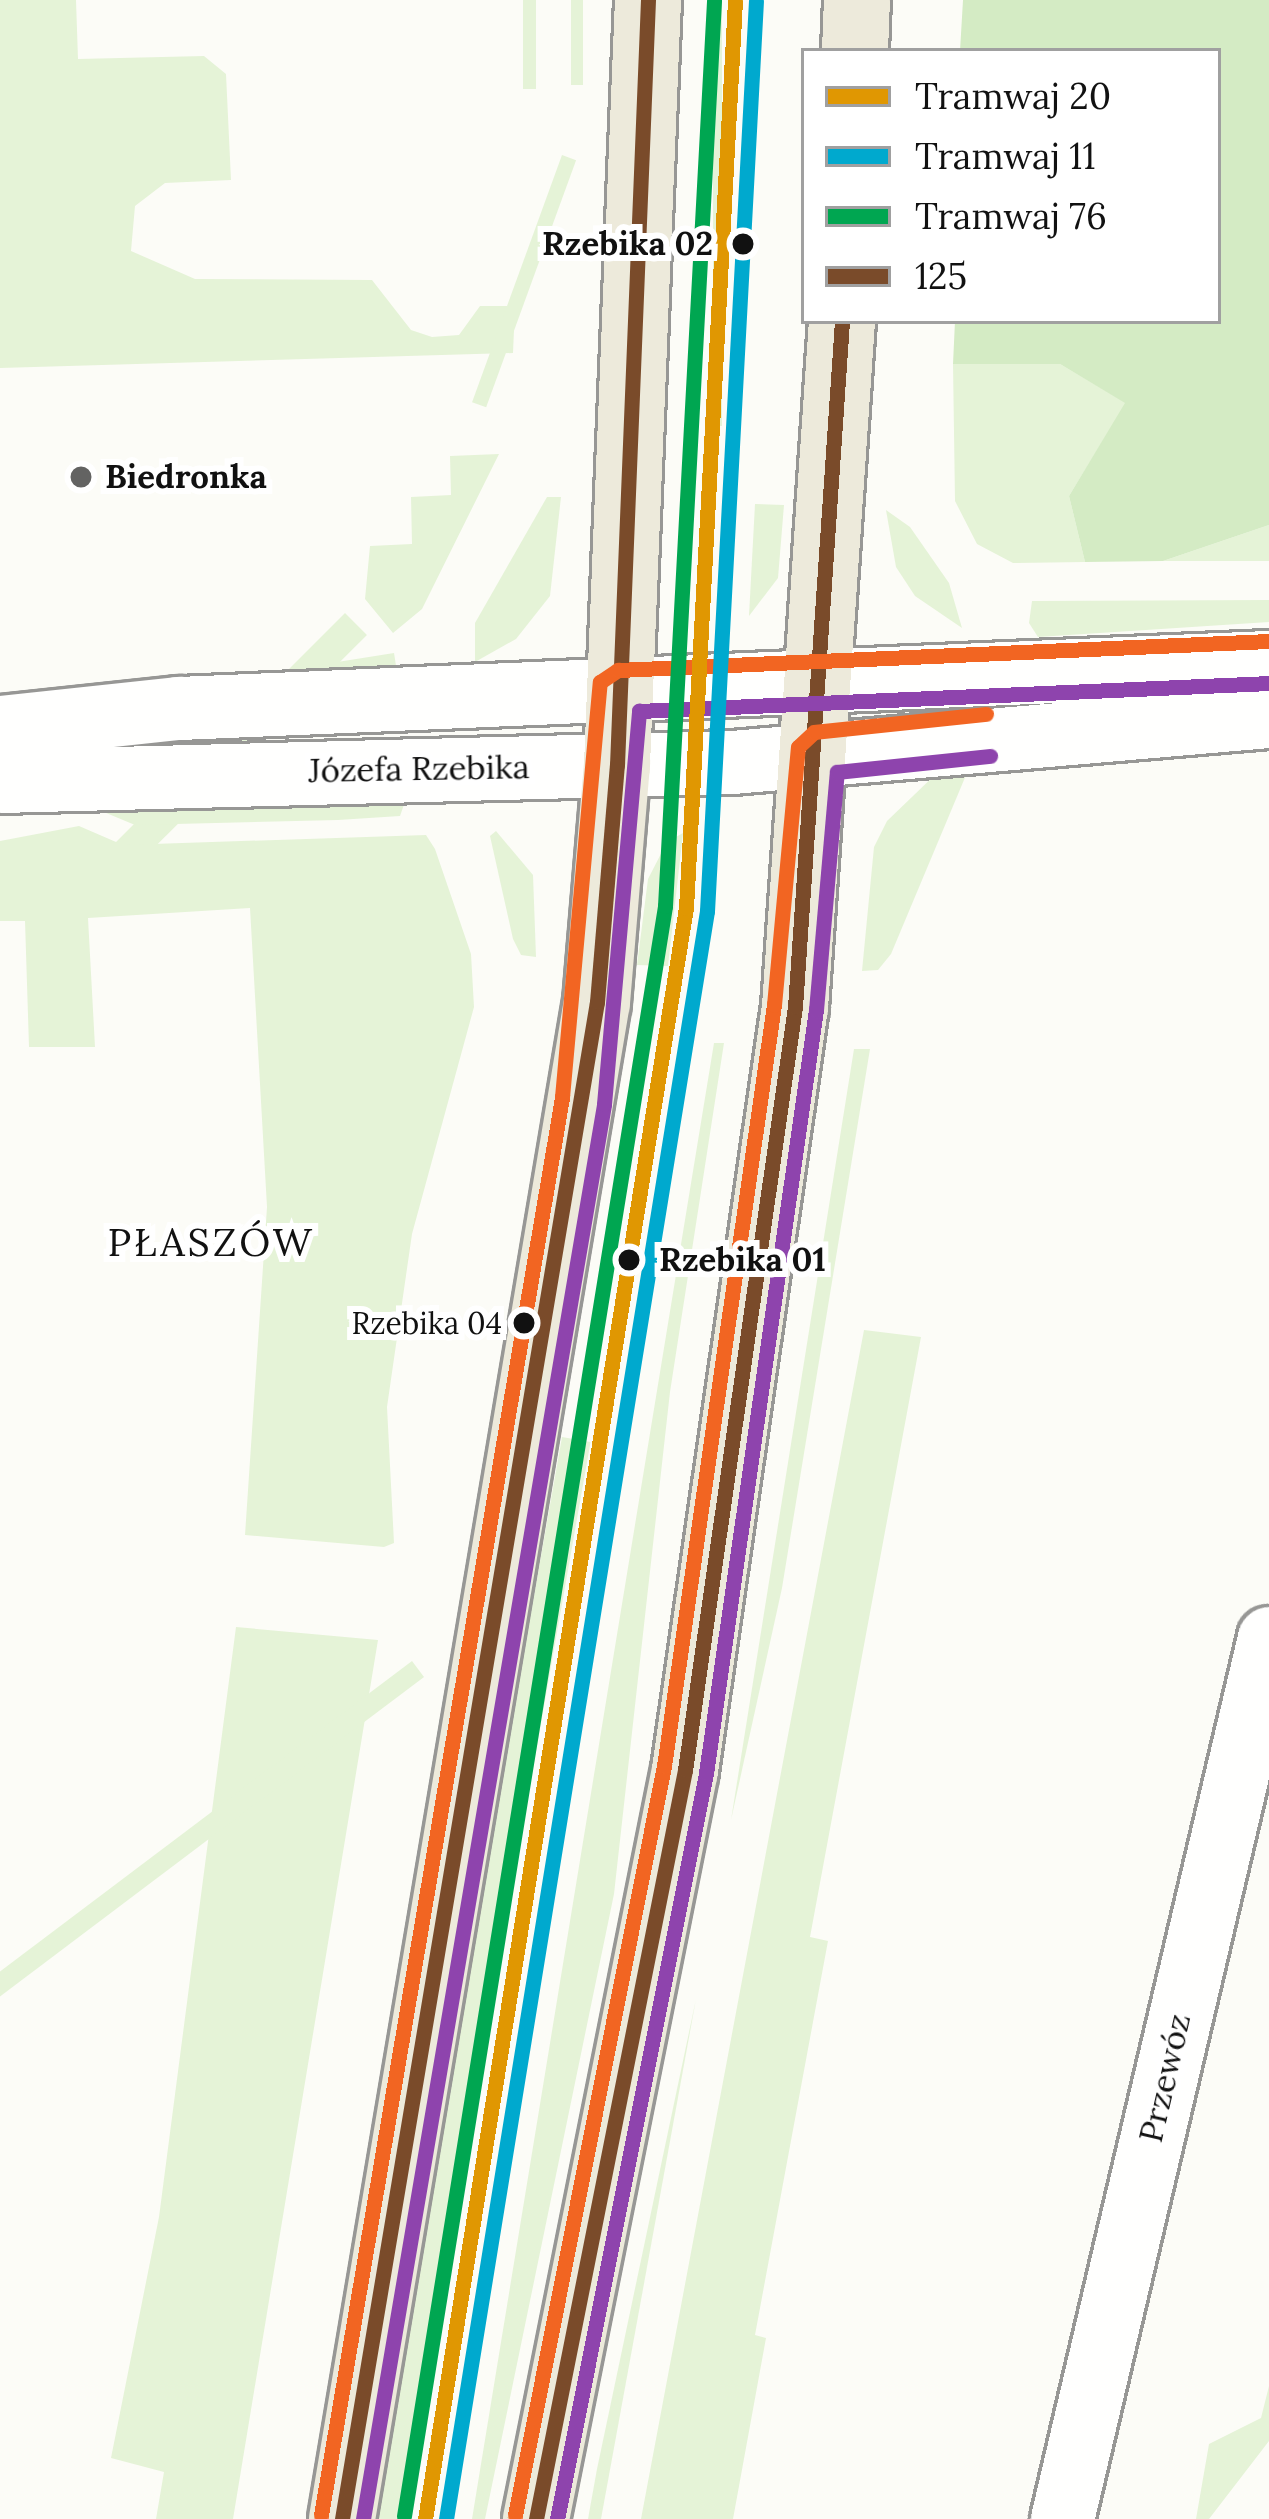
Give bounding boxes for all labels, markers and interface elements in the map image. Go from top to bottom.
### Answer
legend [801,48,1221,324]
text: Tramwaj 20 [915,73,1111,119]
text: Tramwaj 11 [915,133,1096,179]
text: Tramwaj 76 [915,193,1107,239]
place label: Rzebika 02 [542,224,713,264]
marker: Rzebika 02 [724,225,762,263]
text: 125 [915,253,967,299]
place label: Biedronka [105,457,267,497]
marker: Biedronka [68,464,94,490]
street label: Józefa Rzebika [308,747,530,791]
district label: PŁASZÓW [108,1219,314,1265]
place label: Rzebika 01 [659,1240,826,1280]
marker: Rzebika 01 [610,1241,648,1279]
place label: Rzebika 04 [352,1305,502,1341]
marker: Rzebika 04 [513,1312,535,1334]
street label: Przewóz [1131,2010,1199,2146]

